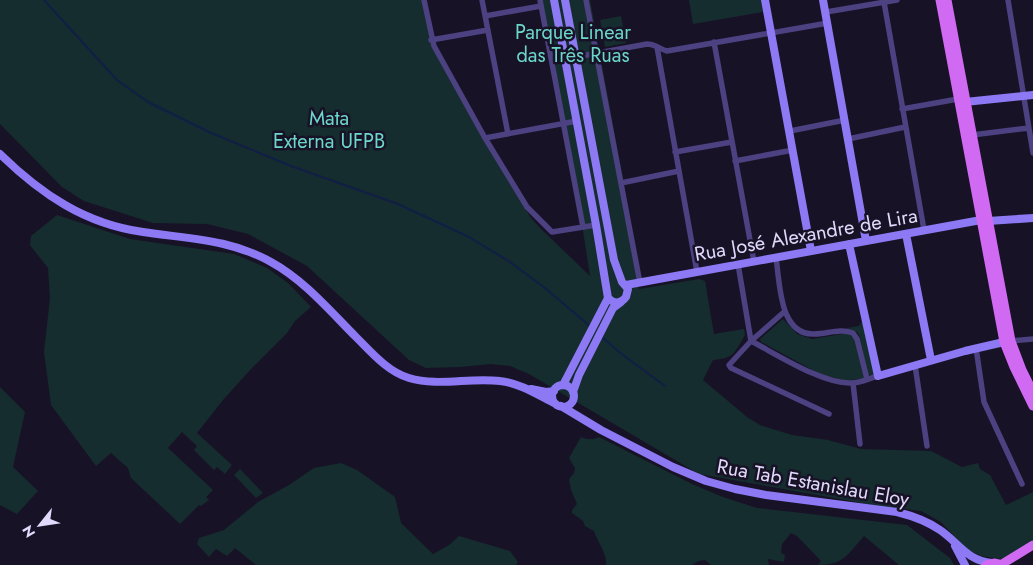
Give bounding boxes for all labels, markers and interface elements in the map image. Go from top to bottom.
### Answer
park label: Parque Linear das Três Ruas [515,18,631,70]
park label: Mata Externa UFPB [273,104,385,156]
street label: Rua José Alexandre de Lira [692,201,920,269]
street label: Rua Tab Estanislau Eloy [715,452,912,514]
north arrow [15,500,65,550]
text: N [17,522,40,541]

